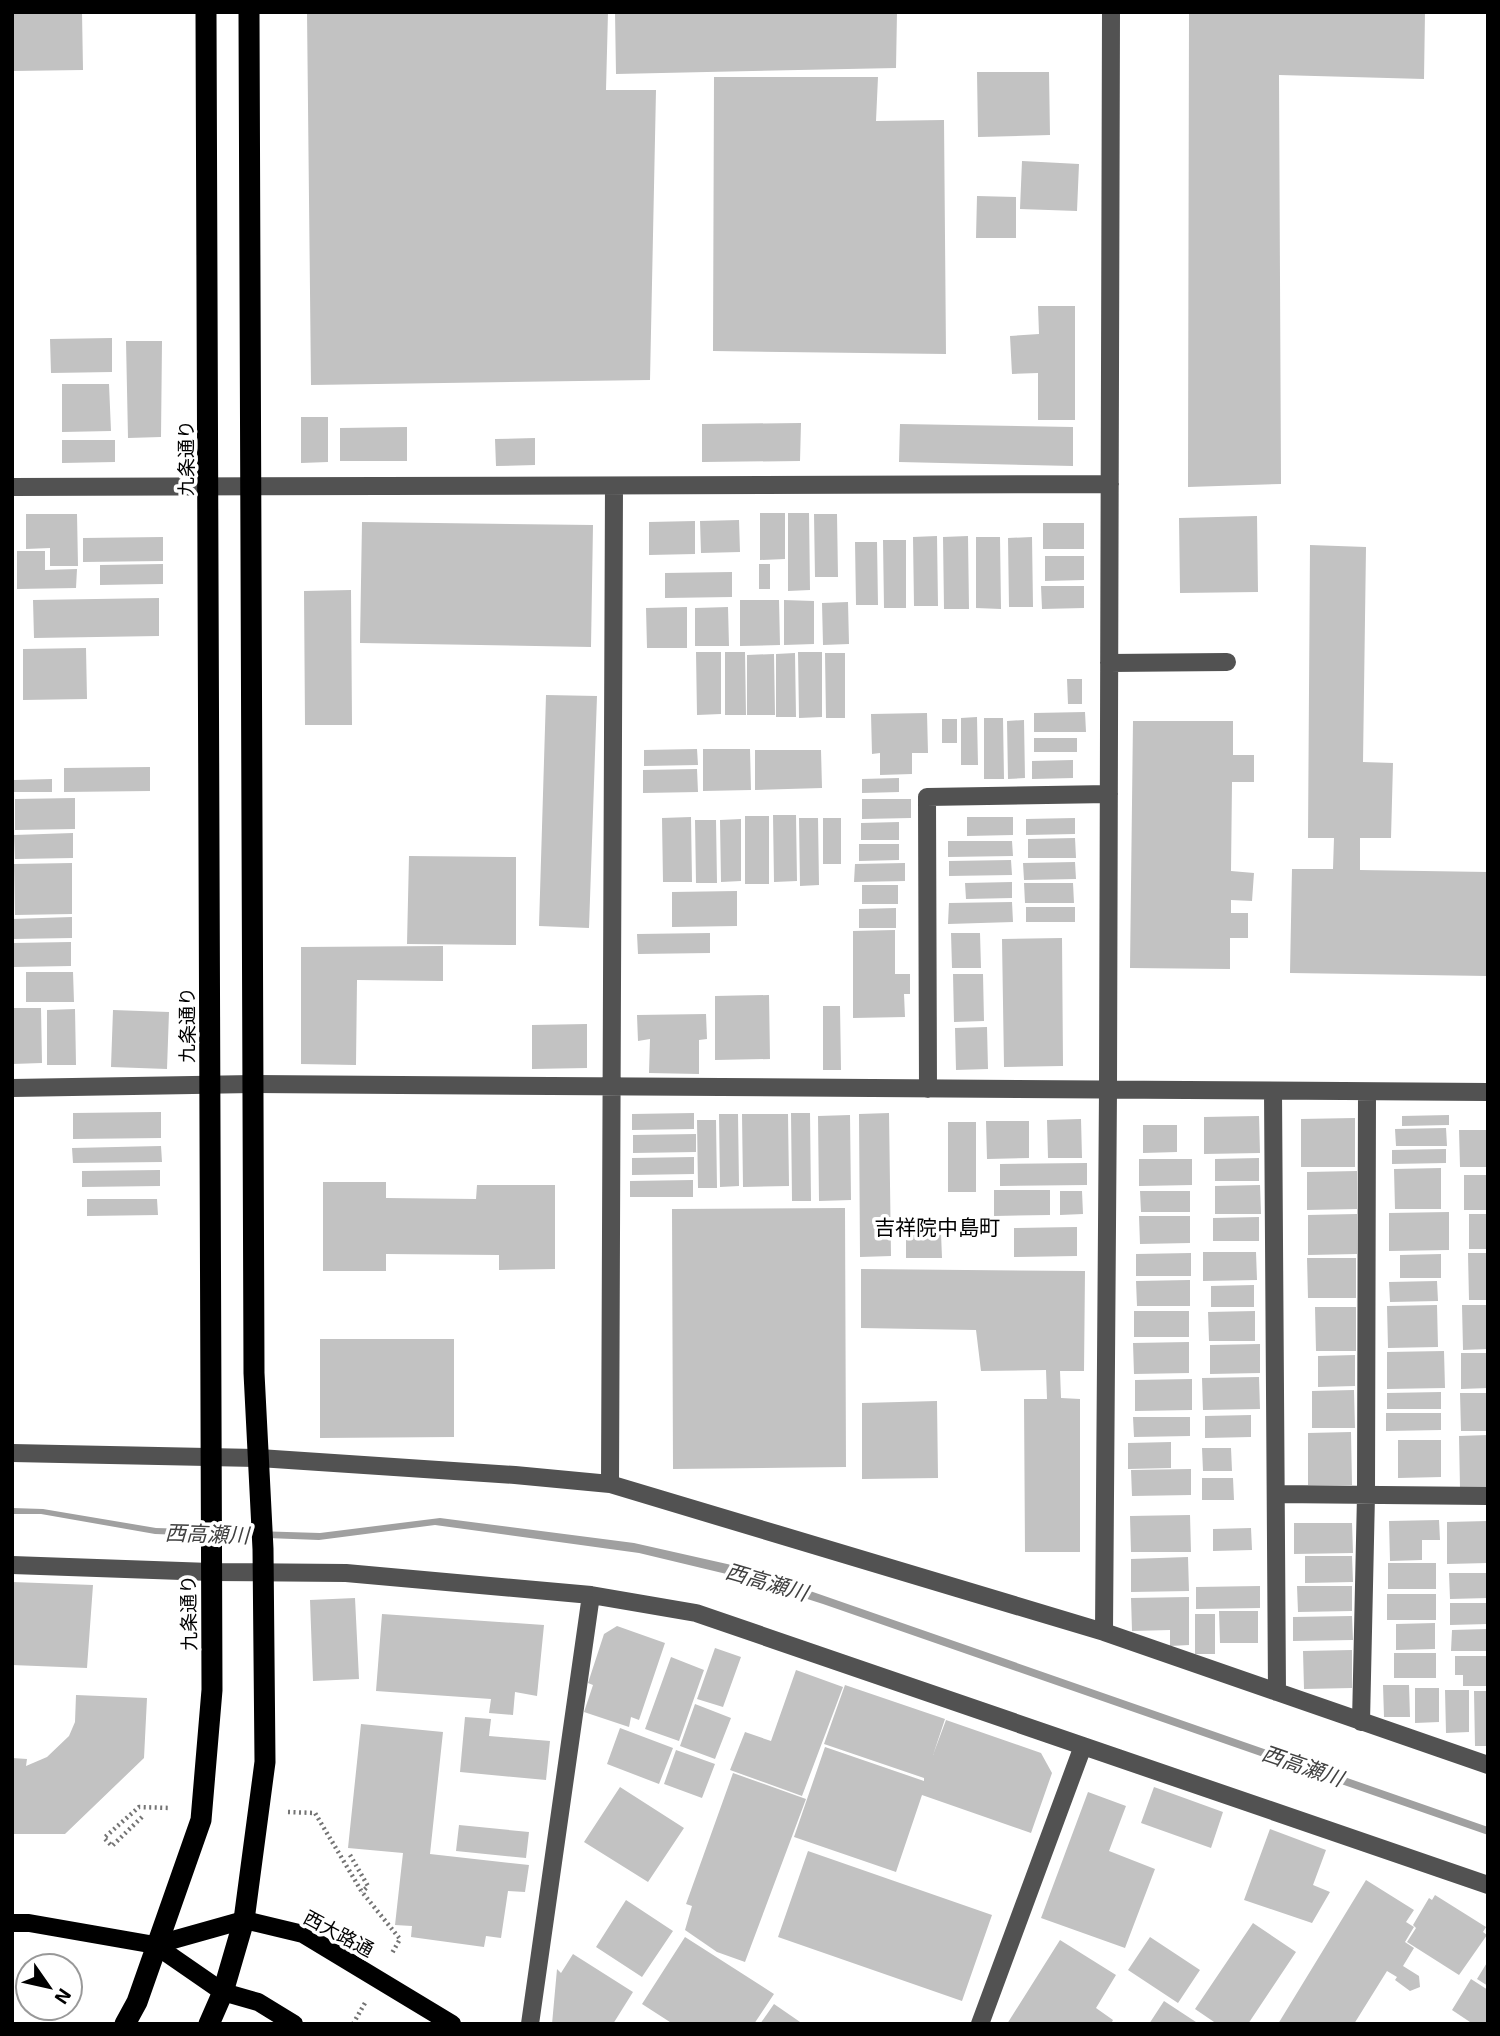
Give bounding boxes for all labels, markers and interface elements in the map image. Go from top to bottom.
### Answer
street label: 九条通り [174,420,197,496]
street label: 九条通り [175,987,198,1063]
district label: 吉祥院中島町 [874,1214,1000,1239]
water label: 西高瀬川 [165,1519,251,1547]
water label: 西高瀬川 [723,1557,813,1605]
street label: 九条通り [176,1575,200,1651]
water label: 西高瀬川 [1259,1740,1349,1791]
street label: 西大路通 [300,1905,378,1961]
north arrow [14,1952,84,2022]
text: N [50,1985,77,2009]

